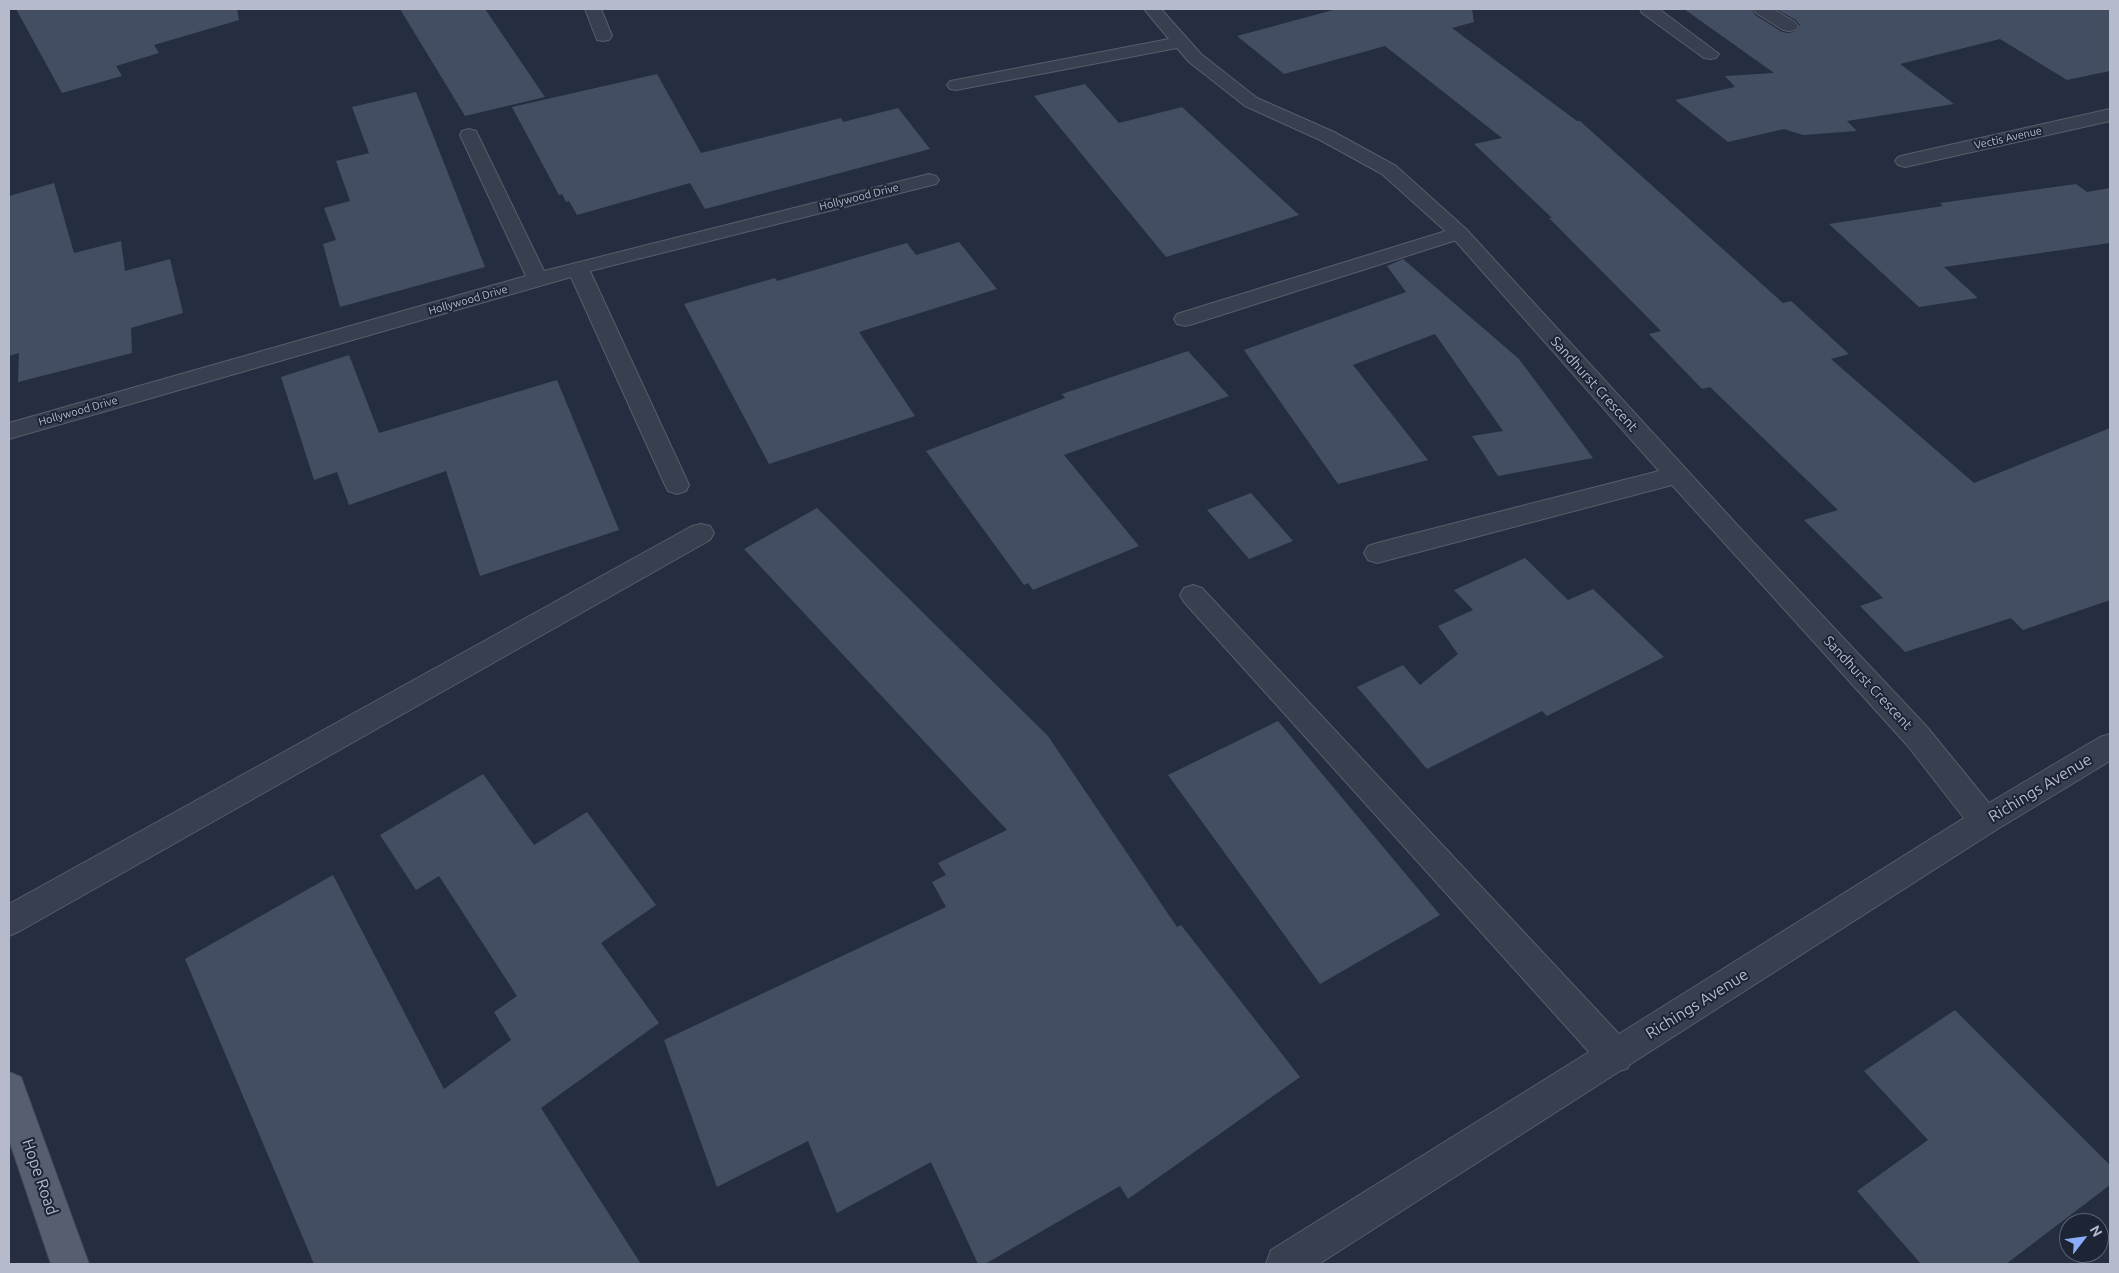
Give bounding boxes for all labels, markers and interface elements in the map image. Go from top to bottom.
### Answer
street label: Vectis Avenue [1973,124,2043,152]
street label: Hollywood Drive [818,181,900,213]
street label: Hollywood Drive [427,282,509,318]
street label: Sandhurst Crescent [1547,333,1641,435]
street label: Hollywood Drive [37,393,119,429]
street label: Sandhurst Crescent [1820,633,1916,733]
street label: Richings Avenue [1985,750,2095,826]
street label: Richings Avenue [1642,965,1752,1043]
street label: Hope Road [18,1136,62,1218]
north arrow [2059,1213,2109,1263]
text: N [2087,1222,2106,1240]

